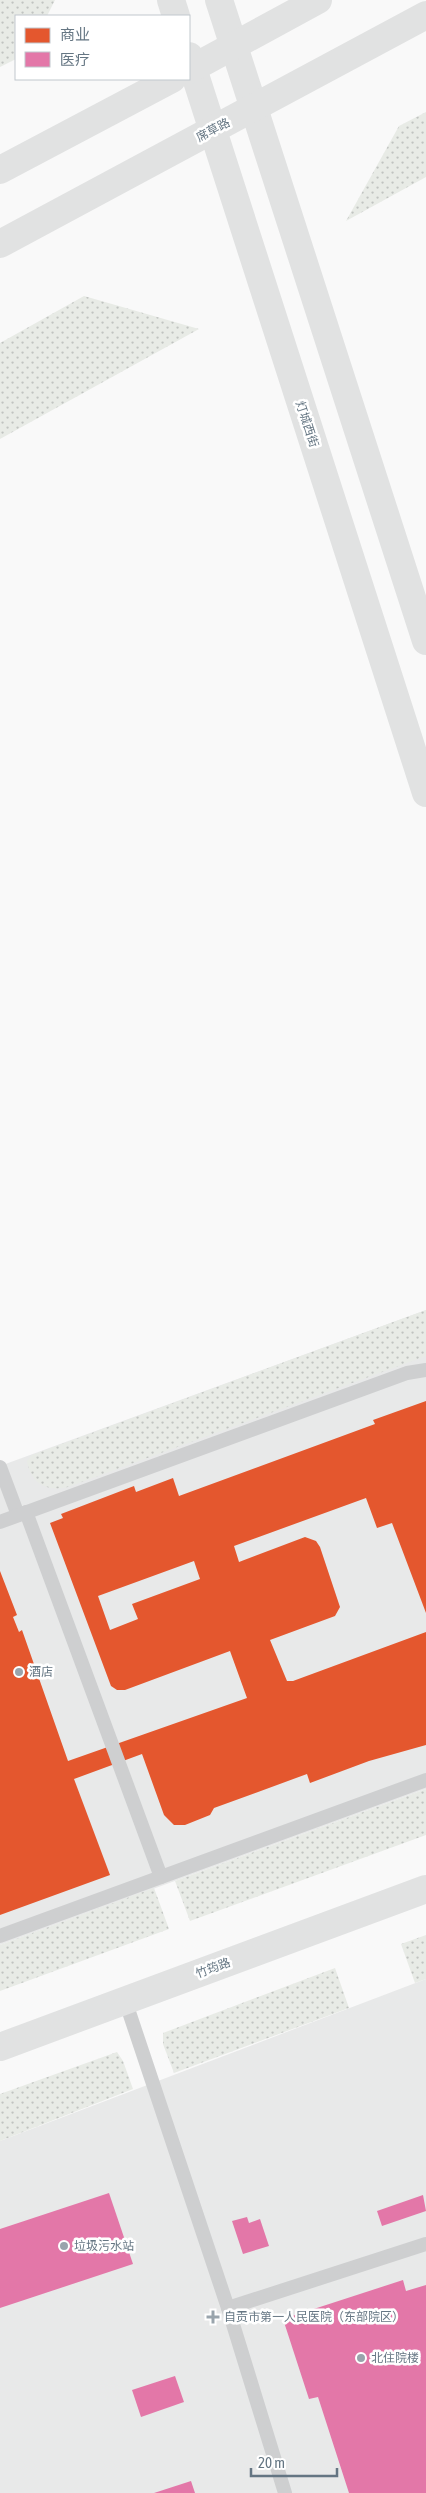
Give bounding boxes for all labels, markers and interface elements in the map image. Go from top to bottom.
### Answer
legend [15,15,190,80]
text: 商业 [60,26,90,43]
text: 医疗 [60,51,90,68]
street label: 席草路 [194,115,232,145]
street label: 灯城西街 [293,399,321,449]
place label: 酒店 [29,1665,53,1679]
marker: 酒店 [13,1666,25,1678]
street label: 竹筠路 [194,1955,232,1981]
place label: 垃圾污水站 [74,2239,134,2253]
marker: 垃圾污水站 [58,2240,70,2252]
marker: 自贡市第一人民医院（东部院区） [206,2310,220,2324]
place label: 自贡市第一人民医院（东部院区） [224,2310,404,2324]
place label: 北住院楼 [371,2351,419,2365]
marker: 北住院楼 [355,2352,367,2364]
scale bar [251,2446,337,2478]
text: 20 m [258,2454,285,2471]

